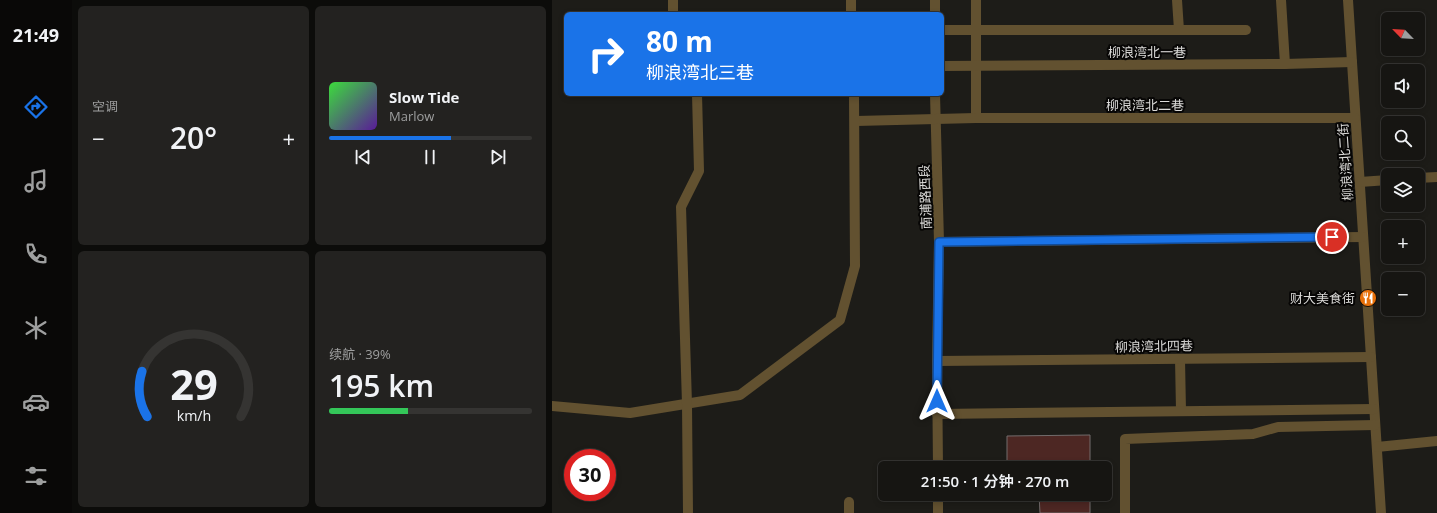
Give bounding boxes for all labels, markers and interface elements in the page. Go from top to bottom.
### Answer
north arrow [1381,12,1425,56]
map controls [1381,12,1425,316]
text: 80 m [646,22,713,60]
text: 21:49 [13,23,59,47]
icon: right [580,28,632,80]
street label: 柳浪湾北一巷 [1108,43,1186,61]
text: 柳浪湾北三巷 [646,60,754,84]
button: sound [1381,64,1425,108]
text: Slow Tide [389,87,459,107]
icon: directions [22,93,50,121]
street label: 柳浪湾北二巷 [1106,96,1184,114]
text: 空调 [92,97,118,115]
text: Marlow [389,107,434,125]
button: search [1381,116,1425,160]
text: 20° [170,117,217,158]
street label: 柳浪湾北二街 [1333,122,1357,202]
text: − [92,123,105,153]
text: + [282,123,295,153]
icon: previous [352,146,374,168]
icon: pause [419,146,441,168]
icon: next [487,146,509,168]
street label: 南浦路西段 [915,164,935,230]
icon: music [22,167,50,195]
button: layers [1381,168,1425,212]
pin [1315,220,1349,254]
button: + [1381,220,1425,264]
icon: arrive [1321,226,1343,248]
icon: phone [22,240,50,268]
button: − [1381,272,1425,316]
restaurant icon: 财大美食街 [1358,288,1378,308]
place label: 财大美食街 [1290,289,1355,307]
icon: climate [22,314,50,342]
street label: 柳浪湾北四巷 [1115,336,1193,356]
text: 续航 · 39% [329,345,391,363]
text: 29 [170,356,217,412]
text: 195 km [329,365,434,406]
position arrow [916,380,958,422]
icon: car [22,388,50,416]
text: km/h [176,405,211,424]
speed limit sign: 30 [564,449,616,501]
icon: filters [22,462,50,490]
text: 21:50 · 1 分钟 · 270 m [921,471,1069,491]

